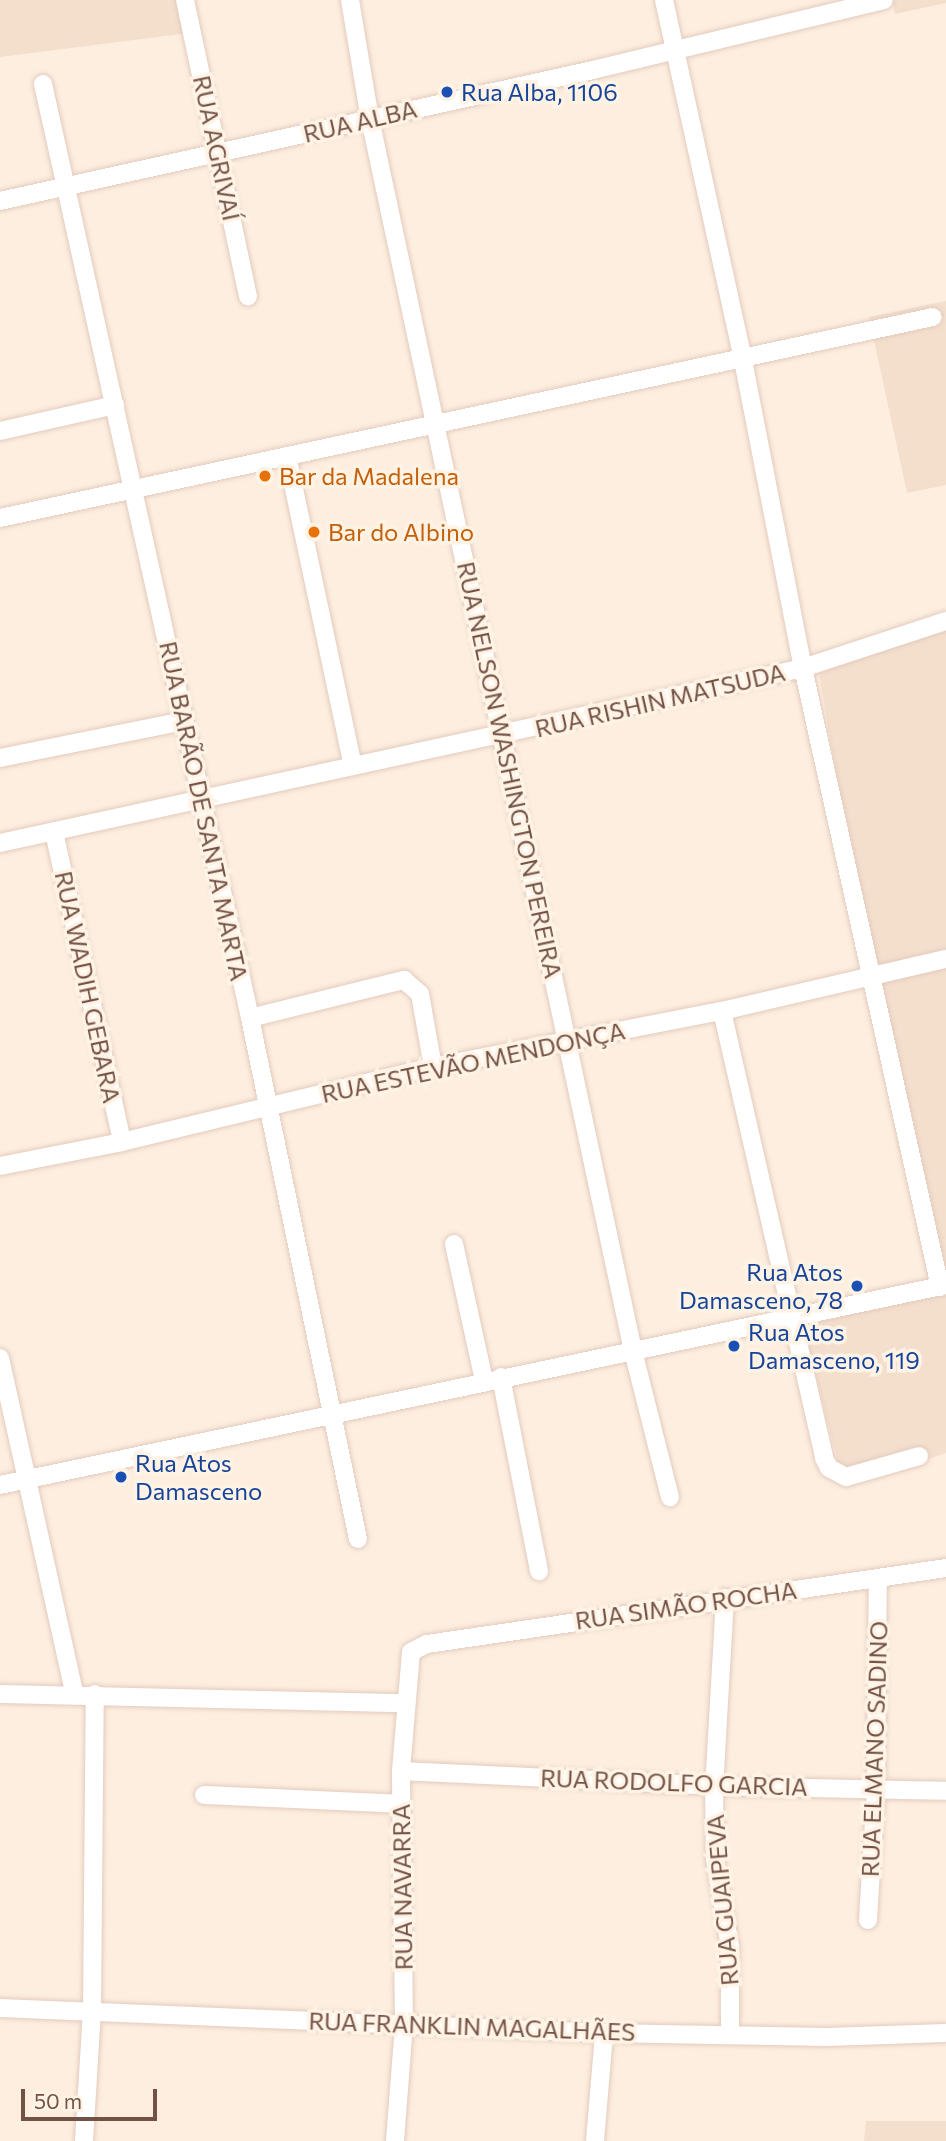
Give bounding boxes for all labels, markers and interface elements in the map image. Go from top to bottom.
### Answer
street label: RUA AGRIVAÍ [188,73,246,223]
place label: Rua Alba, 1106 [461,78,618,106]
marker: Rua Alba, 1106 [439,84,455,100]
street label: RUA ALBA [300,94,420,148]
place label: Bar da Madalena [279,462,459,490]
marker: Bar da Madalena [257,468,273,484]
place label: Bar do Albino [328,518,474,546]
marker: Bar do Albino [306,524,322,540]
street label: RUA NELSON WASHINGTON PEREIRA [452,559,568,981]
street label: RUA BARÃO DE SANTA MARTA [154,639,254,983]
street label: RUA RISHIN MATSUDA [532,657,788,743]
street label: RUA WADIH GEBARA [49,868,127,1106]
street label: RUA ESTEVÃO MENDONÇA [319,1016,627,1108]
place label: Rua Atos Damasceno, 78 [679,1258,843,1314]
marker: Rua Atos Damasceno, 78 [849,1278,865,1294]
place label: Rua Atos Damasceno, 119 [748,1318,920,1374]
marker: Rua Atos Damasceno, 119 [726,1338,742,1354]
place label: Rua Atos Damasceno [135,1449,262,1505]
marker: Rua Atos Damasceno [113,1469,129,1485]
street label: RUA SIMÃO ROCHA [573,1575,799,1635]
street label: RUA ELMANO SADINO [855,1621,893,1877]
street label: RUA RODOLFO GARCIA [540,1763,808,1801]
street label: RUA NAVARRA [386,1804,418,1970]
street label: RUA GUAIPEVA [700,1813,744,1987]
street label: RUA FRANKLIN MAGALHÃES [308,2006,636,2046]
scale bar [24,2074,161,2118]
text: 50 m [34,2088,82,2113]

